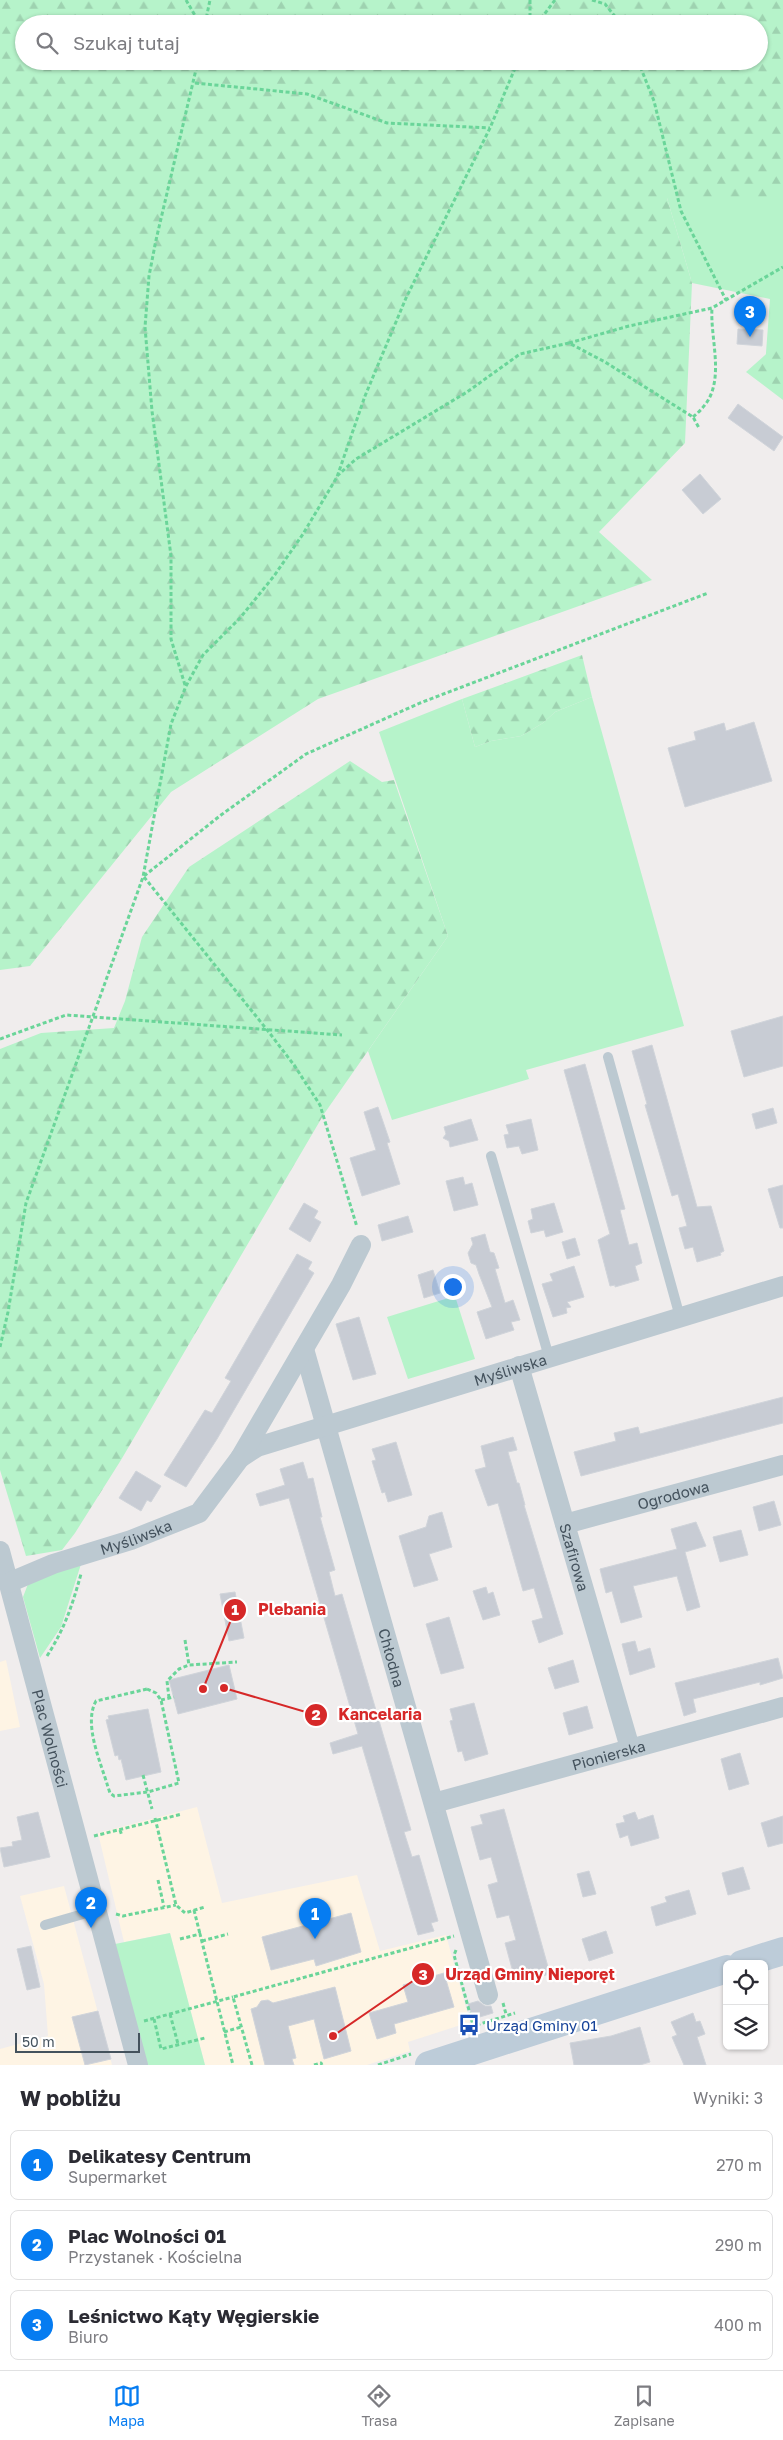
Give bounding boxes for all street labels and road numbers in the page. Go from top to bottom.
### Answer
street label: Myśliwska [472,1350,549,1389]
street label: Ogrodowa [635,1476,711,1513]
street label: Myśliwska [98,1516,174,1558]
street label: Szafirowa [556,1521,593,1593]
street label: Chłodna [375,1626,409,1689]
street label: Plac Wolności [28,1687,72,1790]
street label: Pionierska [570,1736,647,1774]

